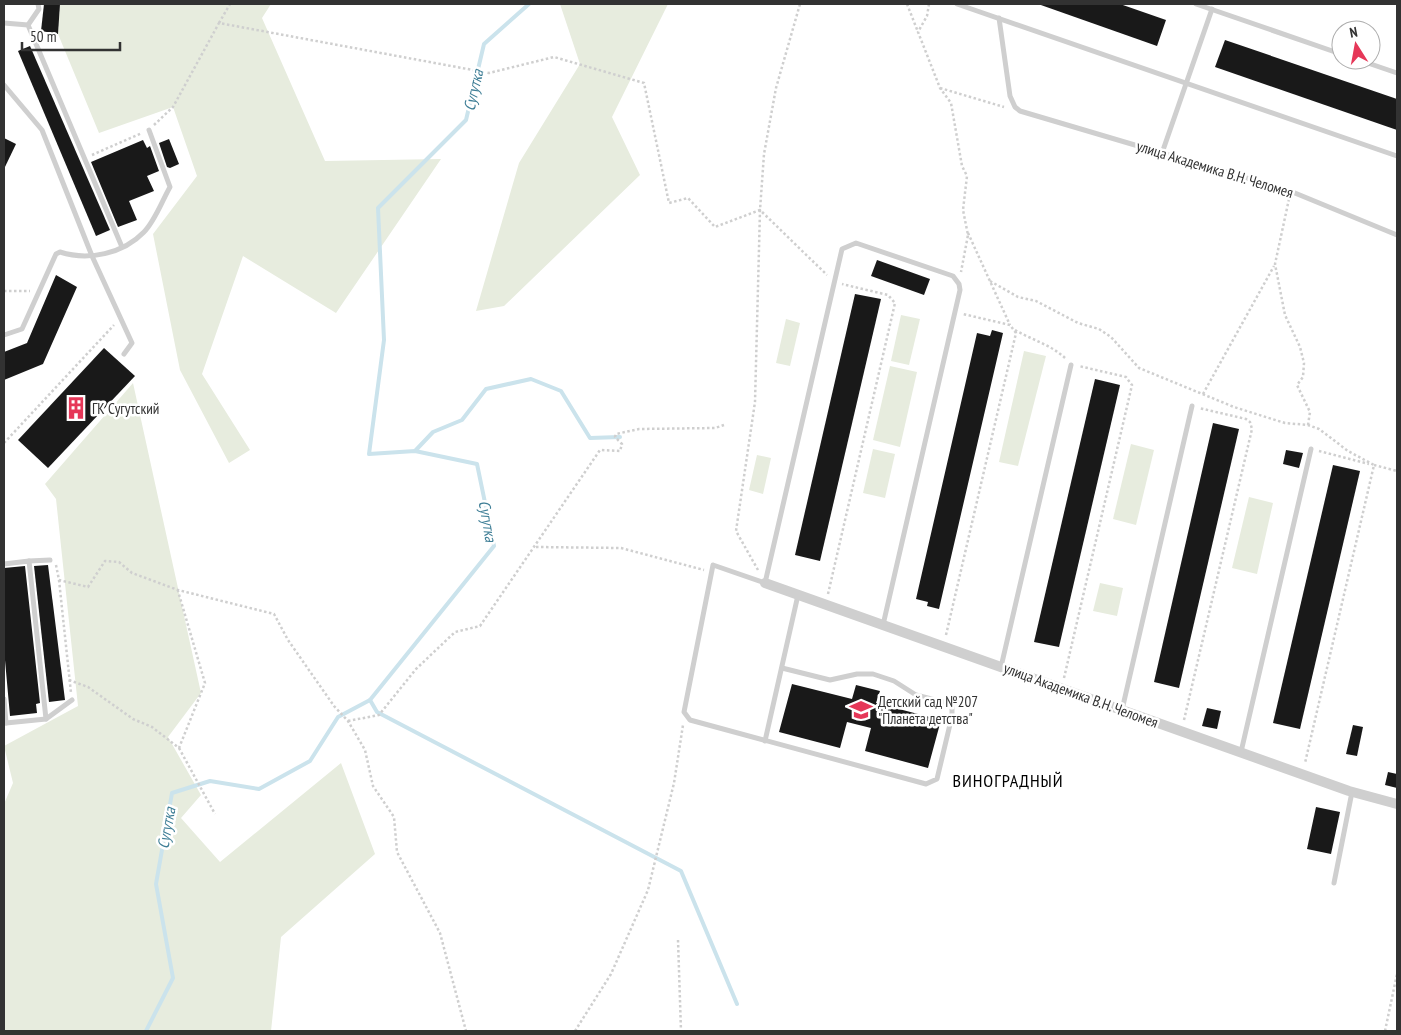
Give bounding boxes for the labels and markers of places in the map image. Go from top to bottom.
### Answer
building icon: ГК Сугутский [63,395,89,421]
place label: ГК Сугутский [92,399,159,418]
place label: Детский сад №207 "Планета детства" [878,692,978,728]
school or university icon: Детский сад №207 "Планета детства" [848,697,874,723]

